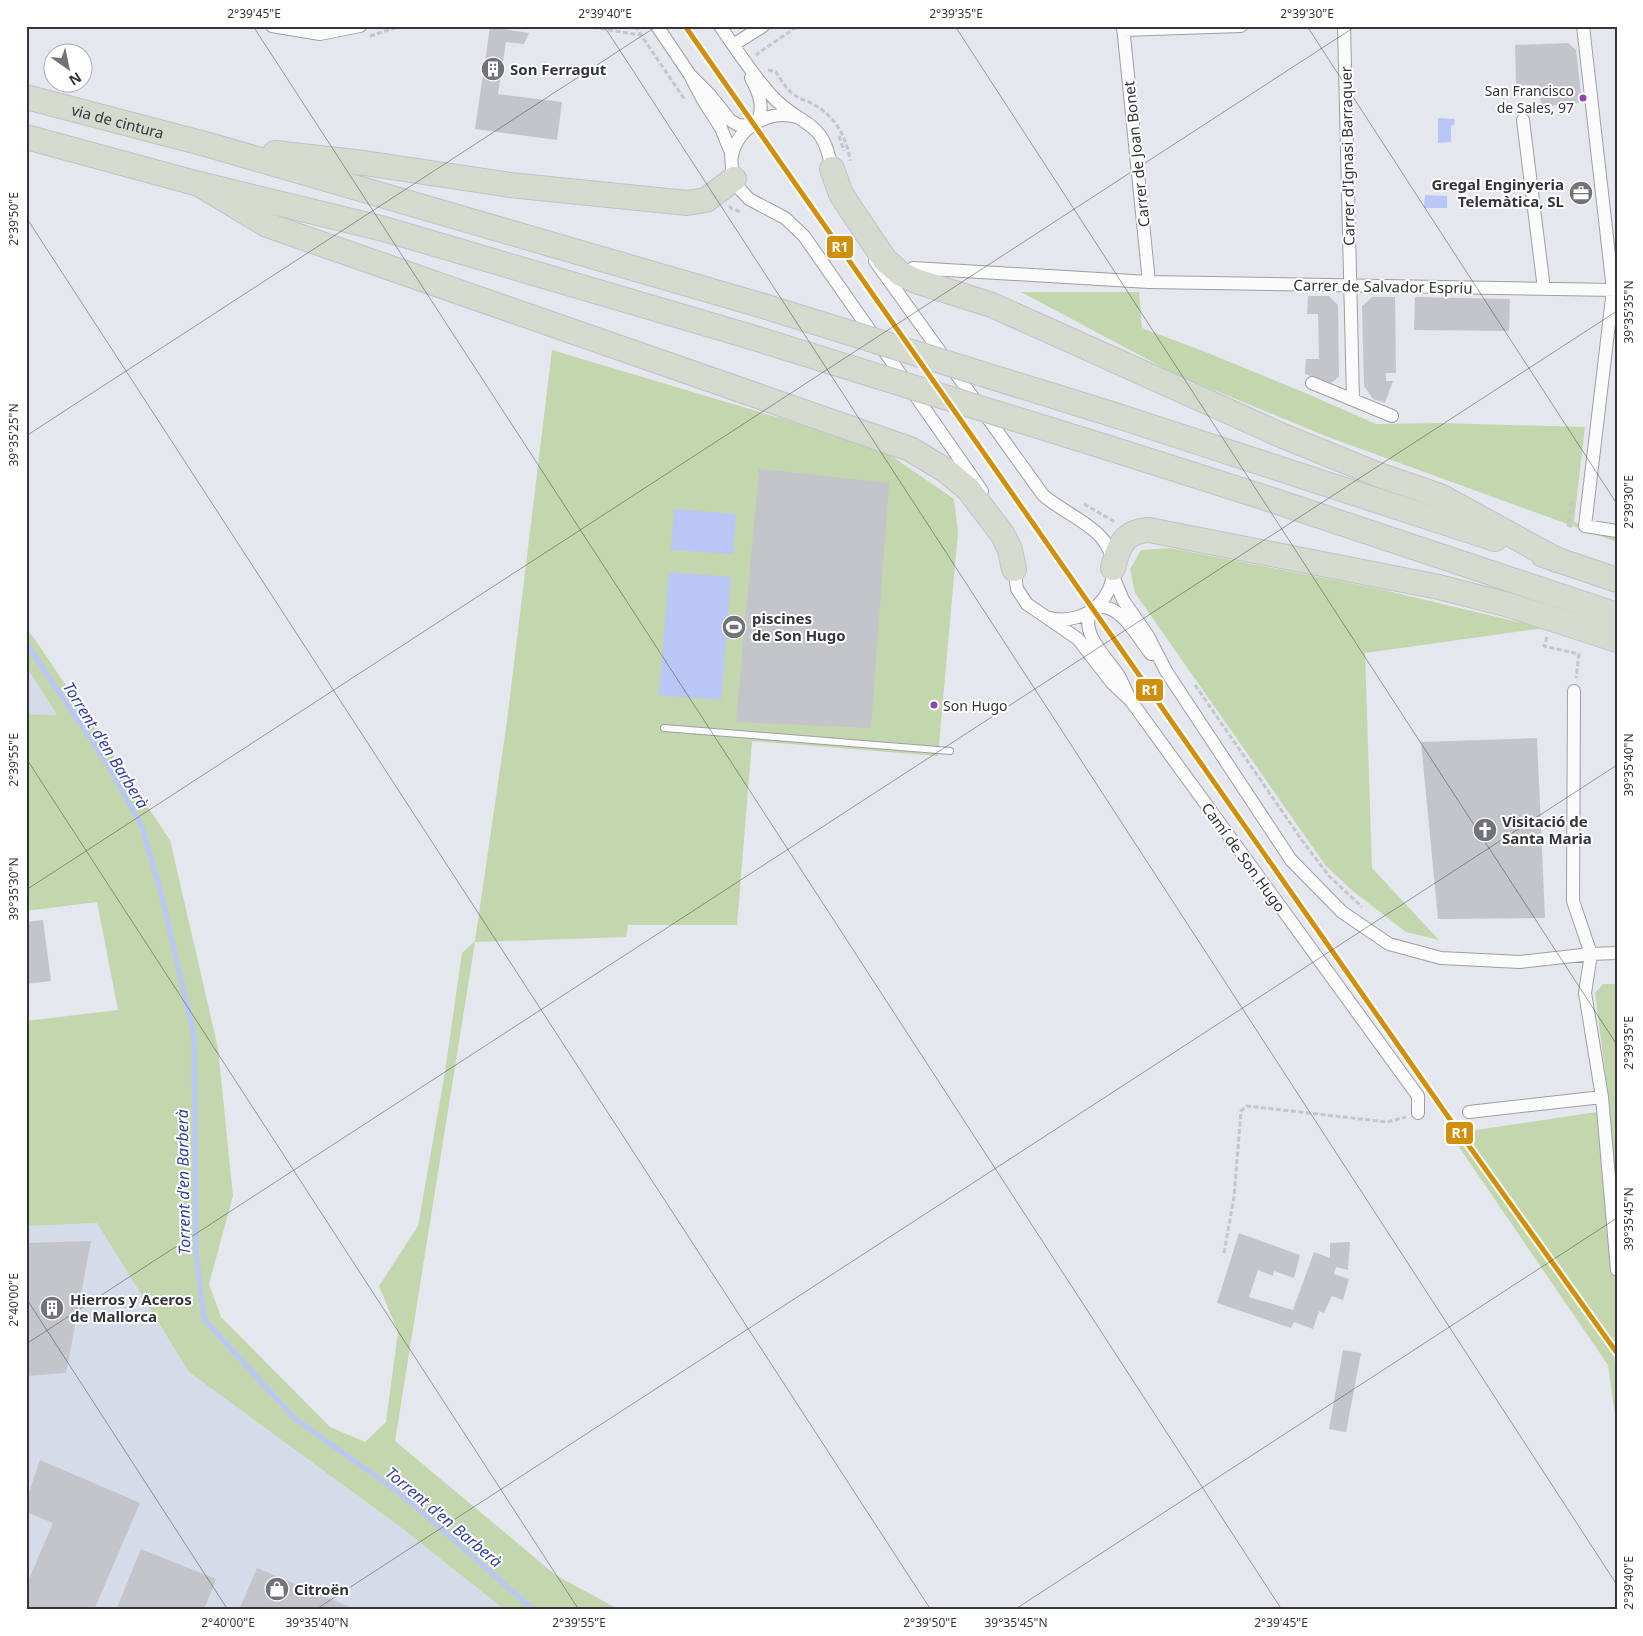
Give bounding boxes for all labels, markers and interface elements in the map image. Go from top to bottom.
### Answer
text: 2°39'45"E [227,5,281,22]
text: 2°39'40"E [578,5,632,22]
text: 2°39'35"E [929,5,983,22]
text: 2°39'30"E [1280,5,1334,22]
north arrow [42,42,92,92]
building icon: Son Ferragut [480,56,506,82]
place label: Son Ferragut [510,59,607,79]
street label: Carrer d'Ignasi Barraquer [1335,66,1359,246]
text: N [65,68,85,90]
street label: Carrer de Joan Bonet [1118,79,1154,228]
place label: San Francisco de Sales, 97 [1485,81,1574,117]
marker: San Francisco de Sales, 97 [1578,93,1588,103]
street label: via de cintura [69,99,166,143]
place label: Gregal Enginyeria Telemàtica, SL [1431,174,1564,211]
office icon: Gregal Enginyeria Telemàtica, SL [1568,180,1594,206]
text: 2°39'50"E [5,192,22,246]
line badge: R1 [826,235,854,259]
text: R1 [831,237,849,256]
street label: Carrer de Salvador Espriu [1293,274,1473,298]
text: 39°35'35"N [1620,280,1637,344]
text: 39°35'25"N [5,403,22,467]
text: 2°39'30"E [1620,475,1637,529]
place label: piscines de Son Hugo [752,608,846,645]
sports icon: piscines de Son Hugo [721,614,747,640]
water label: Torrent d'en Barberà [58,677,154,813]
line badge: R1 [1135,678,1164,702]
text: R1 [1141,680,1159,699]
place label: Son Hugo [943,696,1008,715]
marker: Son Hugo [929,700,939,710]
text: 2°39'55"E [5,733,22,787]
text: 39°35'40"N [1620,733,1637,797]
street label: Camí de Son Hugo [1198,798,1290,916]
place label: Visitació de Santa Maria [1502,811,1592,848]
church icon: Visitació de Santa Maria [1472,817,1498,843]
text: 39°35'30"N [5,857,22,921]
text: 2°39'35"E [1620,1016,1637,1070]
water label: Torrent d'en Barberà [171,1109,195,1255]
line badge: R1 [1445,1121,1474,1145]
text: R1 [1451,1123,1469,1142]
text: 39°35'45"N [1620,1187,1637,1251]
text: 2°40'00"E [5,1273,22,1327]
place label: Hierros y Aceros de Mallorca [70,1289,192,1326]
building icon: Hierros y Aceros de Mallorca [39,1295,65,1321]
water label: Torrent d'en Barberà [381,1462,507,1572]
text: 2°39'40"E [1620,1556,1637,1610]
shop icon: Citroën [264,1576,290,1602]
place label: Citroën [294,1579,349,1599]
text: 2°40'00"E [201,1614,255,1631]
text: 39°35'40"N [285,1614,349,1631]
text: 2°39'55"E [552,1614,606,1631]
text: 2°39'50"E [903,1614,957,1631]
text: 39°35'45"N [984,1614,1048,1631]
text: 2°39'45"E [1254,1614,1308,1631]

